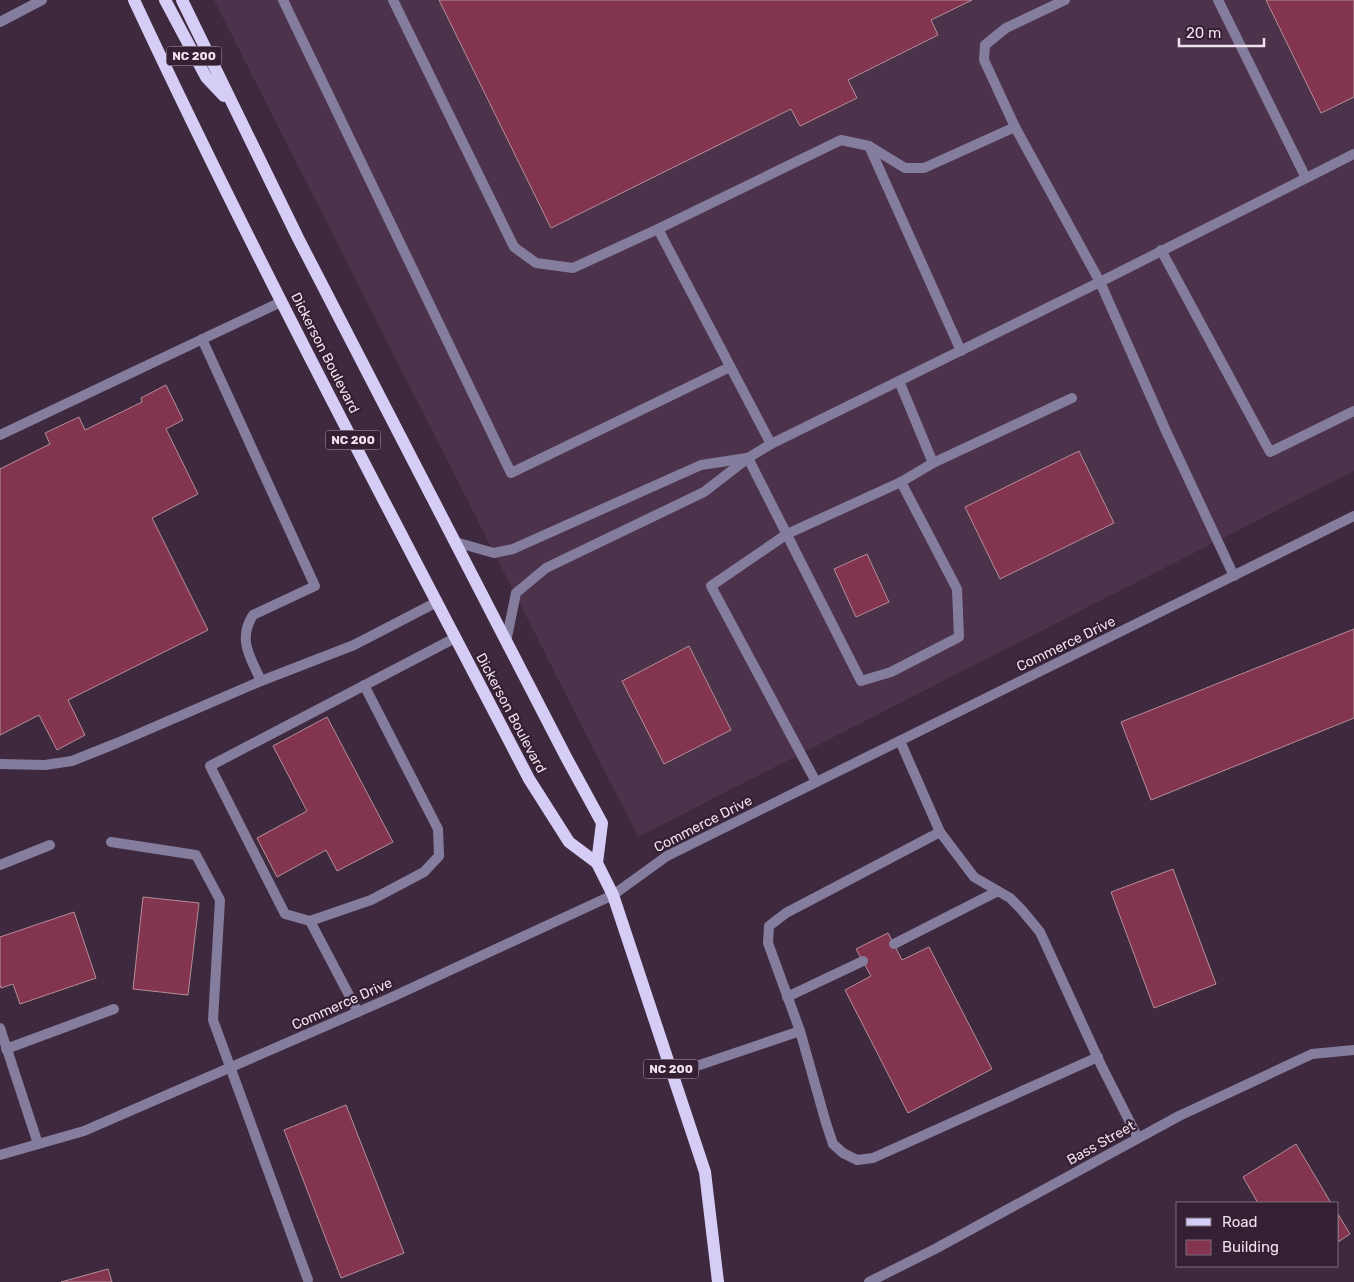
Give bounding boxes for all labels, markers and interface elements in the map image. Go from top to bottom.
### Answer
scale bar [1179,15,1264,47]
text: 20 m [1186,24,1221,42]
road number: NC 200 [166,46,222,66]
street label: Dickerson Boulevard [287,290,363,416]
road number: NC 200 [326,430,380,450]
street label: Commerce Drive [1014,613,1118,675]
street label: Dickerson Boulevard [472,650,550,776]
street label: Commerce Drive [651,792,755,856]
street label: Commerce Drive [289,974,395,1034]
road number: NC 200 [644,1060,698,1078]
street label: Bass Street [1064,1117,1138,1169]
legend [1176,1202,1339,1267]
text: Road [1222,1213,1258,1231]
text: Building [1222,1238,1279,1256]

